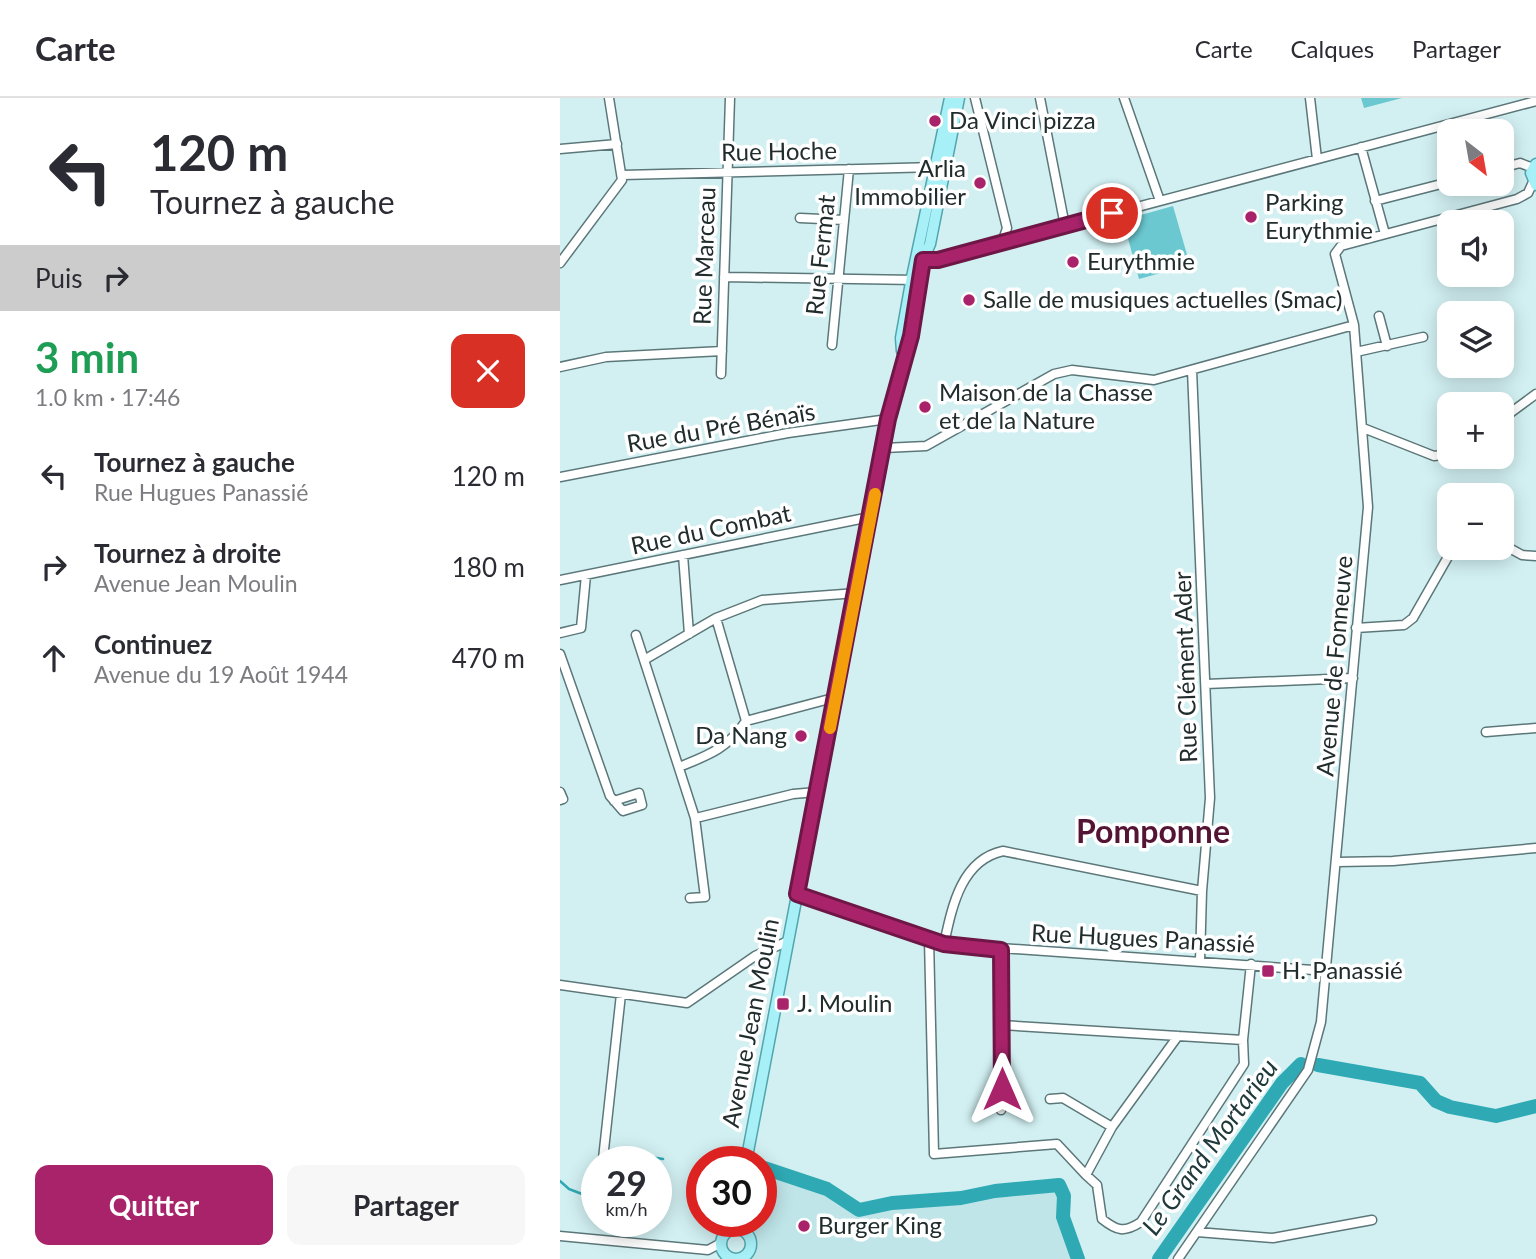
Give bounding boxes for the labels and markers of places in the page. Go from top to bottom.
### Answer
place label: Da Vinci pizza [949,105,1096,134]
marker: Da Vinci pizza [927,113,943,129]
place label: Arlia Immobilier [854,153,966,210]
marker: Arlia Immobilier [972,175,988,191]
pin [1082,183,1142,243]
place label: Parking Eurythmie [1265,187,1373,244]
marker: Parking Eurythmie [1243,209,1259,225]
place label: Eurythmie [1087,246,1195,275]
marker: Eurythmie [1065,254,1081,270]
place label: Salle de musiques actuelles (Smac) [983,284,1342,313]
marker: Salle de musiques actuelles (Smac) [961,292,977,308]
place label: Maison de la Chasse et de la Nature [939,377,1153,434]
marker: Maison de la Chasse et de la Nature [917,399,933,415]
place label: Da Nang [695,720,787,749]
marker: Da Nang [793,728,809,744]
place label: H. Panassié [1282,955,1403,984]
marker: H. Panassié [1260,963,1276,979]
place label: J. Moulin [797,988,892,1017]
marker: J. Moulin [775,996,791,1012]
place label: Burger King [818,1210,942,1239]
marker: Burger King [796,1218,812,1234]

